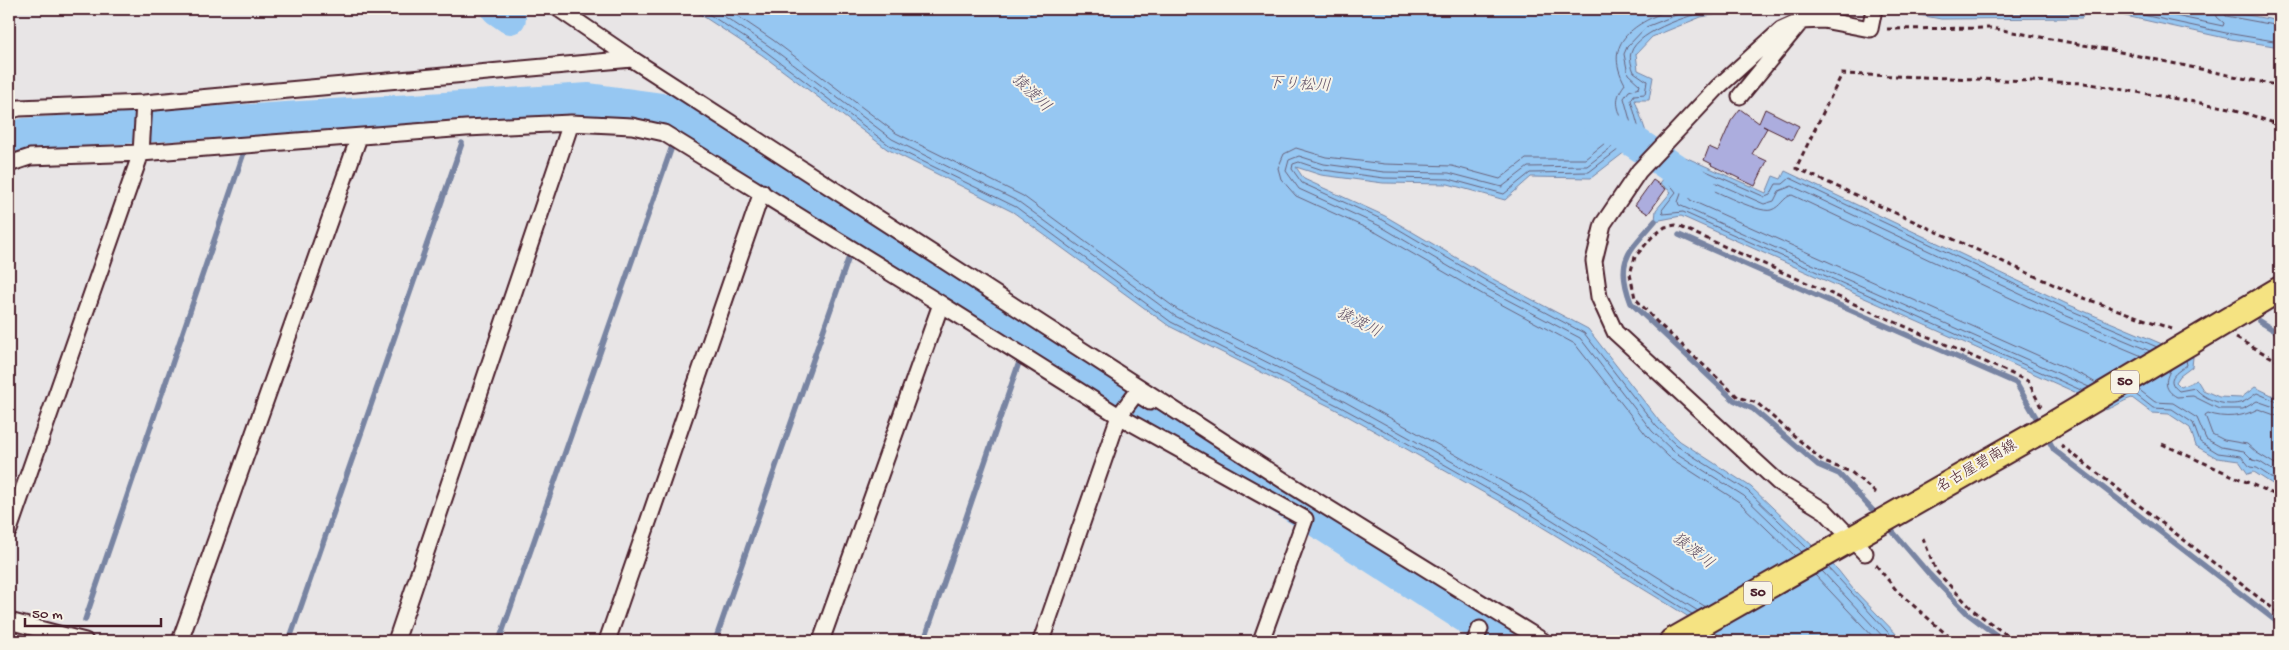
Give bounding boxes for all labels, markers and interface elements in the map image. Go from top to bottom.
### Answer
water label: 猿渡川 [1006,70,1055,118]
water label: 下り松川 [1267,74,1332,97]
water label: 猿渡川 [1332,304,1384,343]
road number: 50 [2111,371,2139,394]
street label: 名古屋碧南線 [1933,436,2020,497]
water label: 猿渡川 [1667,529,1717,574]
road number: 50 [1744,582,1772,604]
scale bar [25,595,161,627]
text: 50 m [32,606,63,624]

